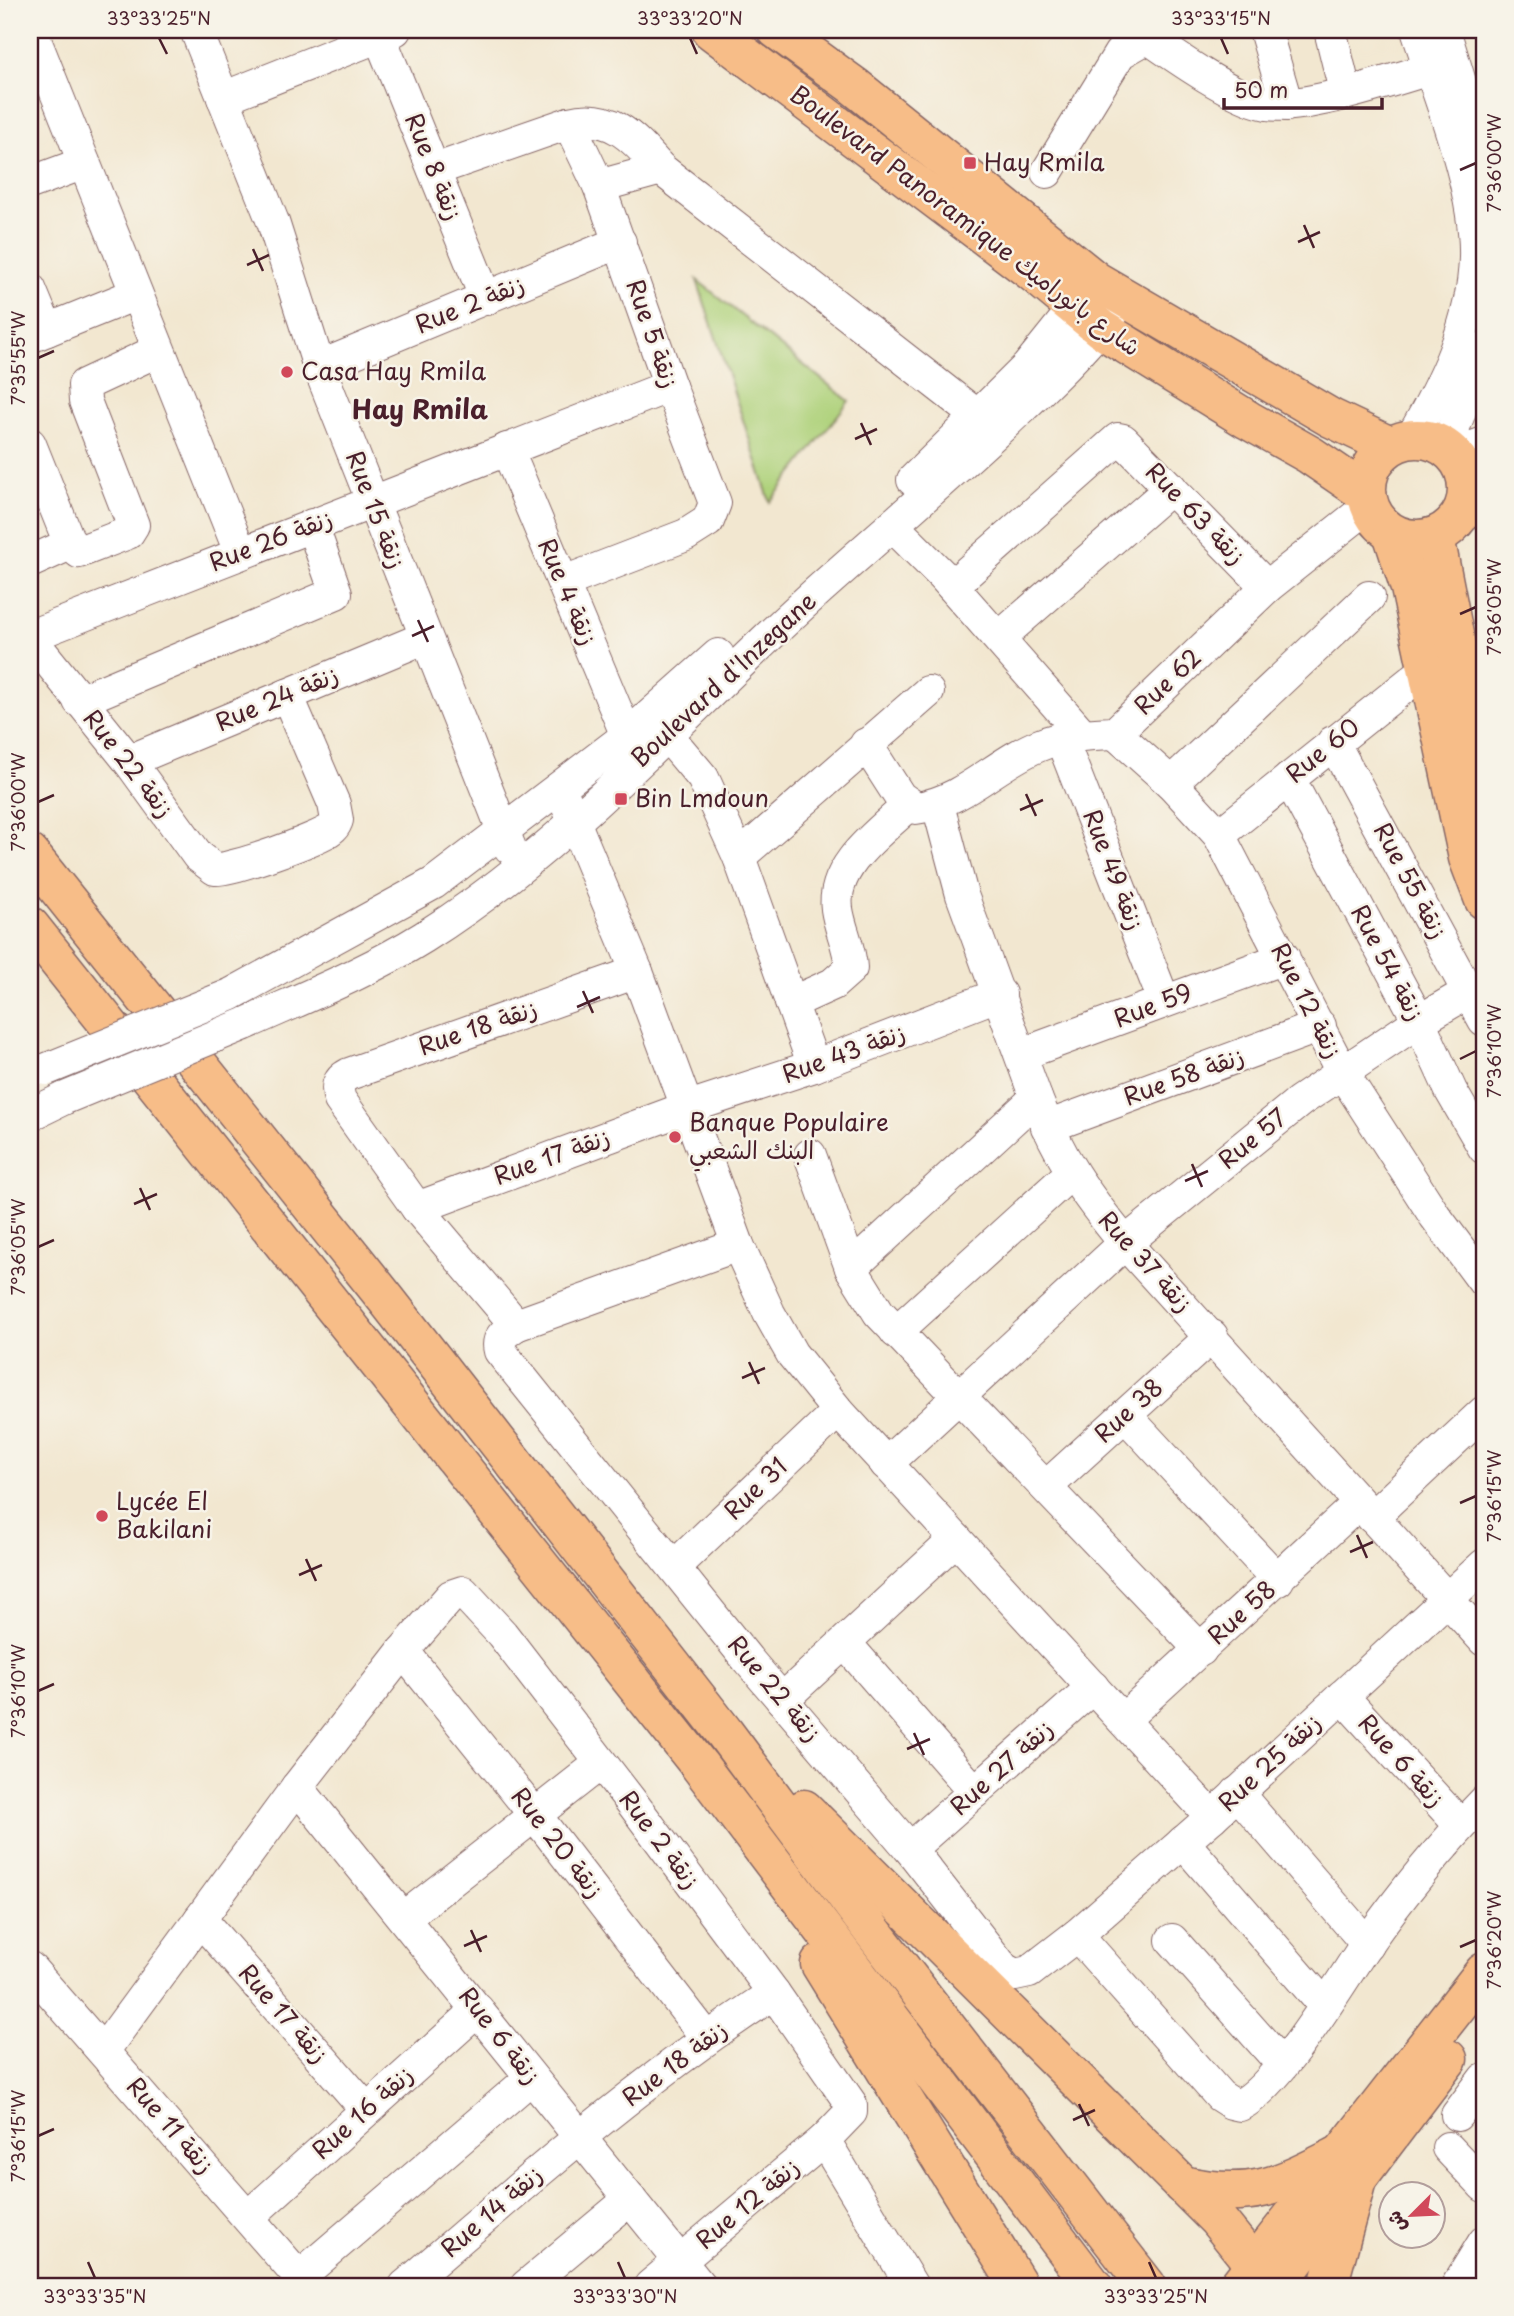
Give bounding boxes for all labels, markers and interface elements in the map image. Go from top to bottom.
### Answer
text: 33°33'25"N [107,4,211,31]
text: 33°33'20"N [637,4,743,31]
text: 33°33'15"N [1171,4,1271,31]
scale bar [1224,66,1381,110]
text: 50 m [1234,73,1288,105]
street label: Boulevard Panoramique شارع بانوراميك [783,75,1149,364]
street label: Rue 8 زنقة [397,107,473,225]
text: 7°36'00"W [1480,113,1507,212]
place label: Hay Rmila [984,143,1105,179]
marker: Hay Rmila [962,155,978,171]
street label: Rue 2 زنقة [409,265,529,341]
street label: Rue 5 زنقة [619,274,689,393]
text: 7°35'55"W [4,310,31,405]
place label: Casa Hay Rmila [301,352,486,388]
marker: Casa Hay Rmila [279,364,295,380]
district label: Hay Rmila [352,389,488,428]
street label: Rue 15 زنقة [338,445,416,573]
street label: Rue 63 زنقة [1138,453,1255,572]
street label: Rue 26 زنقة [203,499,337,579]
street label: Rue 4 زنقة [530,532,607,650]
text: 7°36'05"W [1480,558,1507,656]
street label: Boulevard d'Inzegane [622,583,824,774]
street label: Rue 62 [1125,639,1209,722]
street label: Rue 24 زنقة [209,655,343,739]
street label: Rue 22 زنقة [76,701,183,825]
street label: Rue 60 [1277,708,1366,790]
text: 7°36'00"W [4,752,31,851]
place label: Bin Lmdoun [635,779,769,815]
marker: Bin Lmdoun [613,791,629,807]
street label: Rue 49 زنقة [1075,804,1154,935]
street label: Rue 55 زنقة [1366,816,1457,945]
street label: Rue 54 زنقة [1343,898,1434,1026]
street label: Rue 12 زنقة [1263,936,1352,1064]
street label: Rue 59 [1108,973,1196,1035]
street label: Rue 18 زنقة [413,989,542,1063]
text: 7°36'10"W [1480,1003,1507,1098]
street label: Rue 43 زنقة [777,1013,910,1091]
street label: Rue 58 زنقة [1118,1037,1249,1114]
street label: Rue 57 [1210,1098,1294,1176]
place label: Banque Populaire البنك الشعبي [689,1103,889,1172]
street label: Rue 17 زنقة [488,1117,614,1193]
marker: Banque Populaire البنك الشعبي [667,1129,683,1145]
text: 7°36'05"W [4,1198,31,1296]
street label: Rue 37 زنقة [1091,1202,1202,1319]
street label: Rue 38 [1085,1369,1170,1450]
street label: Rue 31 [715,1448,794,1527]
text: 7°36'15"W [1480,1449,1507,1542]
place label: Lycée El Bakilani [116,1482,212,1546]
marker: Lycée El Bakilani [94,1508,110,1524]
street label: Rue 58 [1198,1571,1283,1652]
street label: Rue 22 زنقة [720,1627,831,1749]
text: 7°36'10"W [4,1643,31,1738]
street label: Rue 25 زنقة [1209,1704,1328,1819]
street label: Rue 6 زنقة [1351,1705,1454,1814]
street label: Rue 27 زنقة [941,1710,1060,1823]
street label: Rue 20 زنقة [504,1779,613,1905]
street label: Rue 2 زنقة [612,1782,710,1896]
text: 7°36'20"W [1480,1890,1507,1989]
street label: Rue 17 زنقة [231,1955,338,2070]
street label: Rue 6 زنقة [451,1978,550,2091]
street label: Rue 18 زنقة [614,2011,734,2114]
street label: Rue 16 زنقة [303,2056,420,2167]
street label: Rue 11 زنقة [119,2068,224,2181]
text: 7°36'15"W [4,2089,31,2182]
street label: Rue 12 زنقة [687,2148,806,2257]
street label: Rue 14 زنقة [432,2156,549,2265]
north arrow [1378,2180,1448,2250]
text: ش [1378,2207,1413,2238]
text: 33°33'35"N [43,2282,147,2309]
text: 33°33'30"N [572,2282,678,2309]
text: 33°33'25"N [1104,2282,1208,2309]

